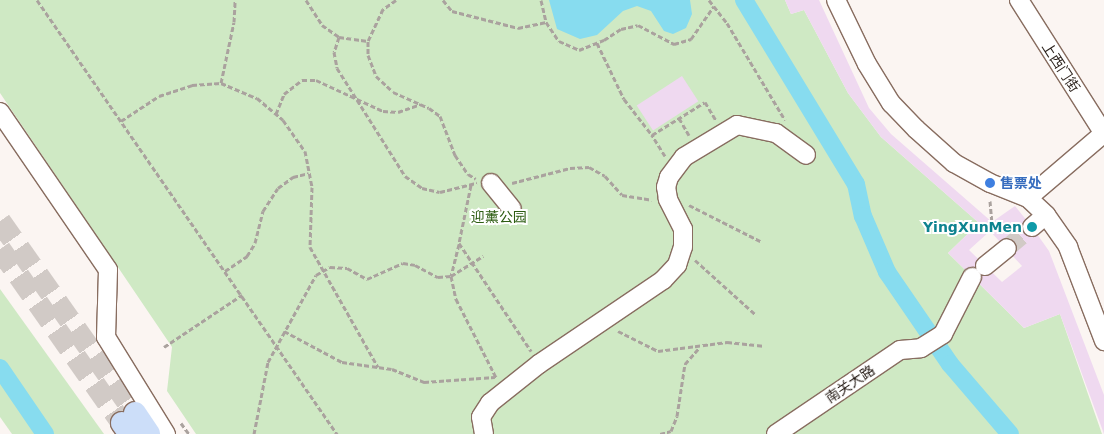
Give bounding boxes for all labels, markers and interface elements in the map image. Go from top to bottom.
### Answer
street label: 上西门街 [1039,39,1083,95]
place label: 售票处 [1000,175,1042,191]
marker: 售票处 [984,177,996,189]
park label: 迎薰公园 [471,209,527,225]
place label: YingXunMen [923,219,1022,235]
marker: YingXunMen [1026,221,1038,233]
street label: 南关大路 [822,361,878,407]

